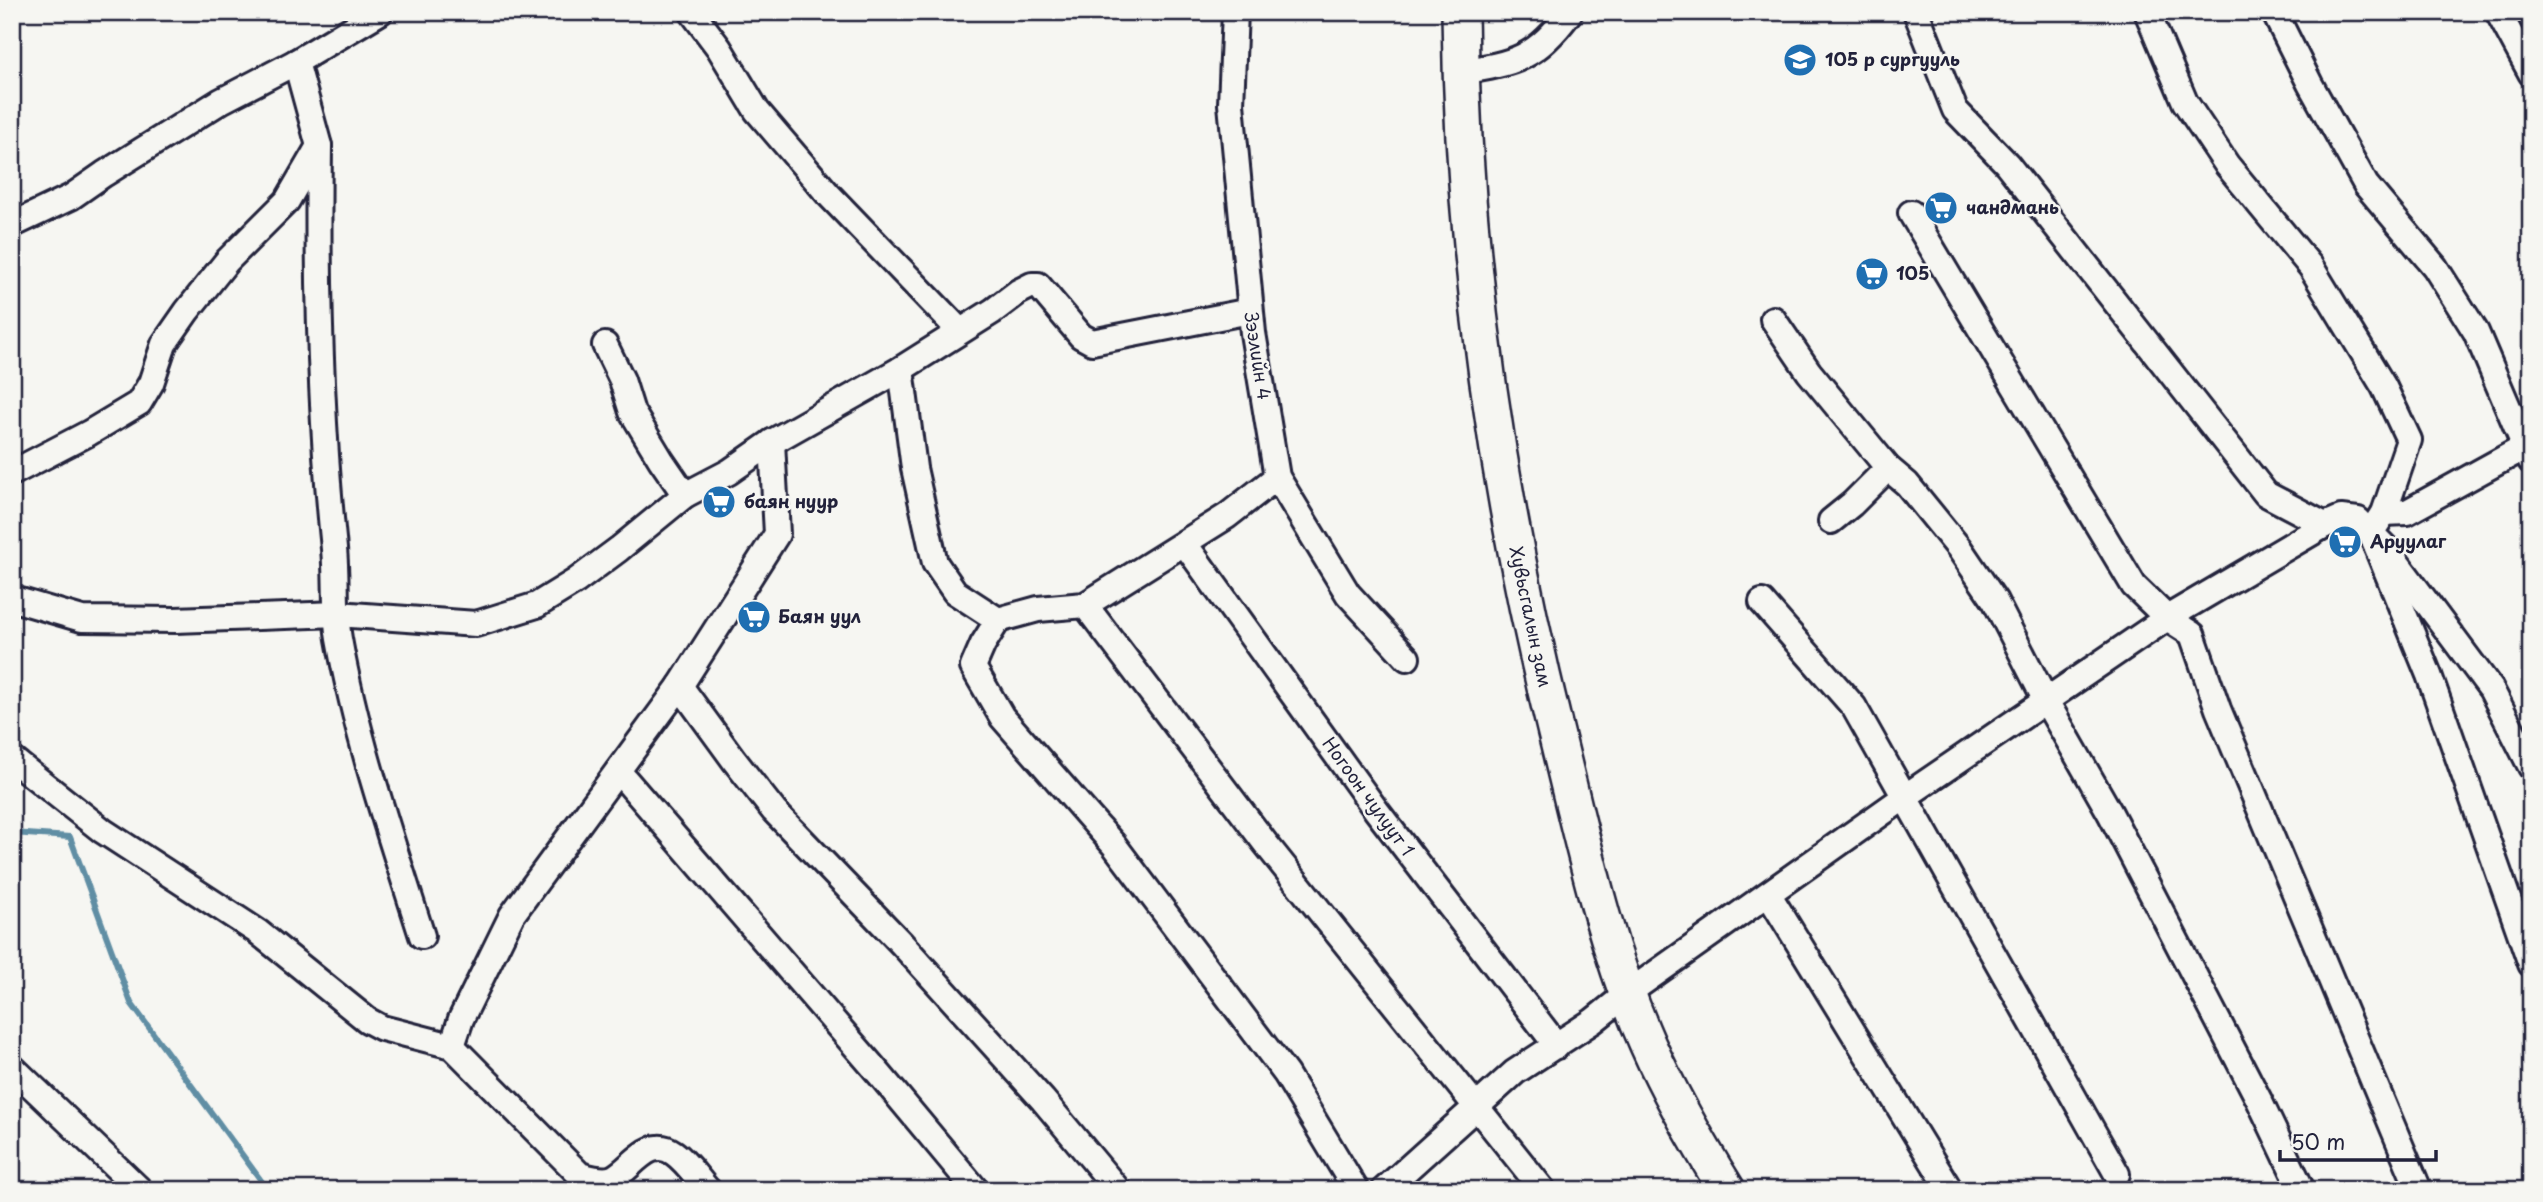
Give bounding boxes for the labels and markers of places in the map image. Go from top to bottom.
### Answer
school or university icon: 105 р сургууль [1781,41,1819,79]
place label: 105 р сургууль [1825,45,1960,72]
supermarket icon: чандмань [1922,189,1960,227]
place label: чандмань [1966,193,2059,220]
supermarket icon: 105 [1853,255,1891,293]
place label: 105 [1896,259,1929,286]
supermarket icon: баян нуур [700,483,738,521]
place label: баян нуур [744,487,838,514]
supermarket icon: Аруулаг [2326,523,2364,561]
place label: Аруулаг [2369,527,2447,554]
supermarket icon: Баян уул [735,598,773,636]
place label: Баян уул [778,602,861,629]

